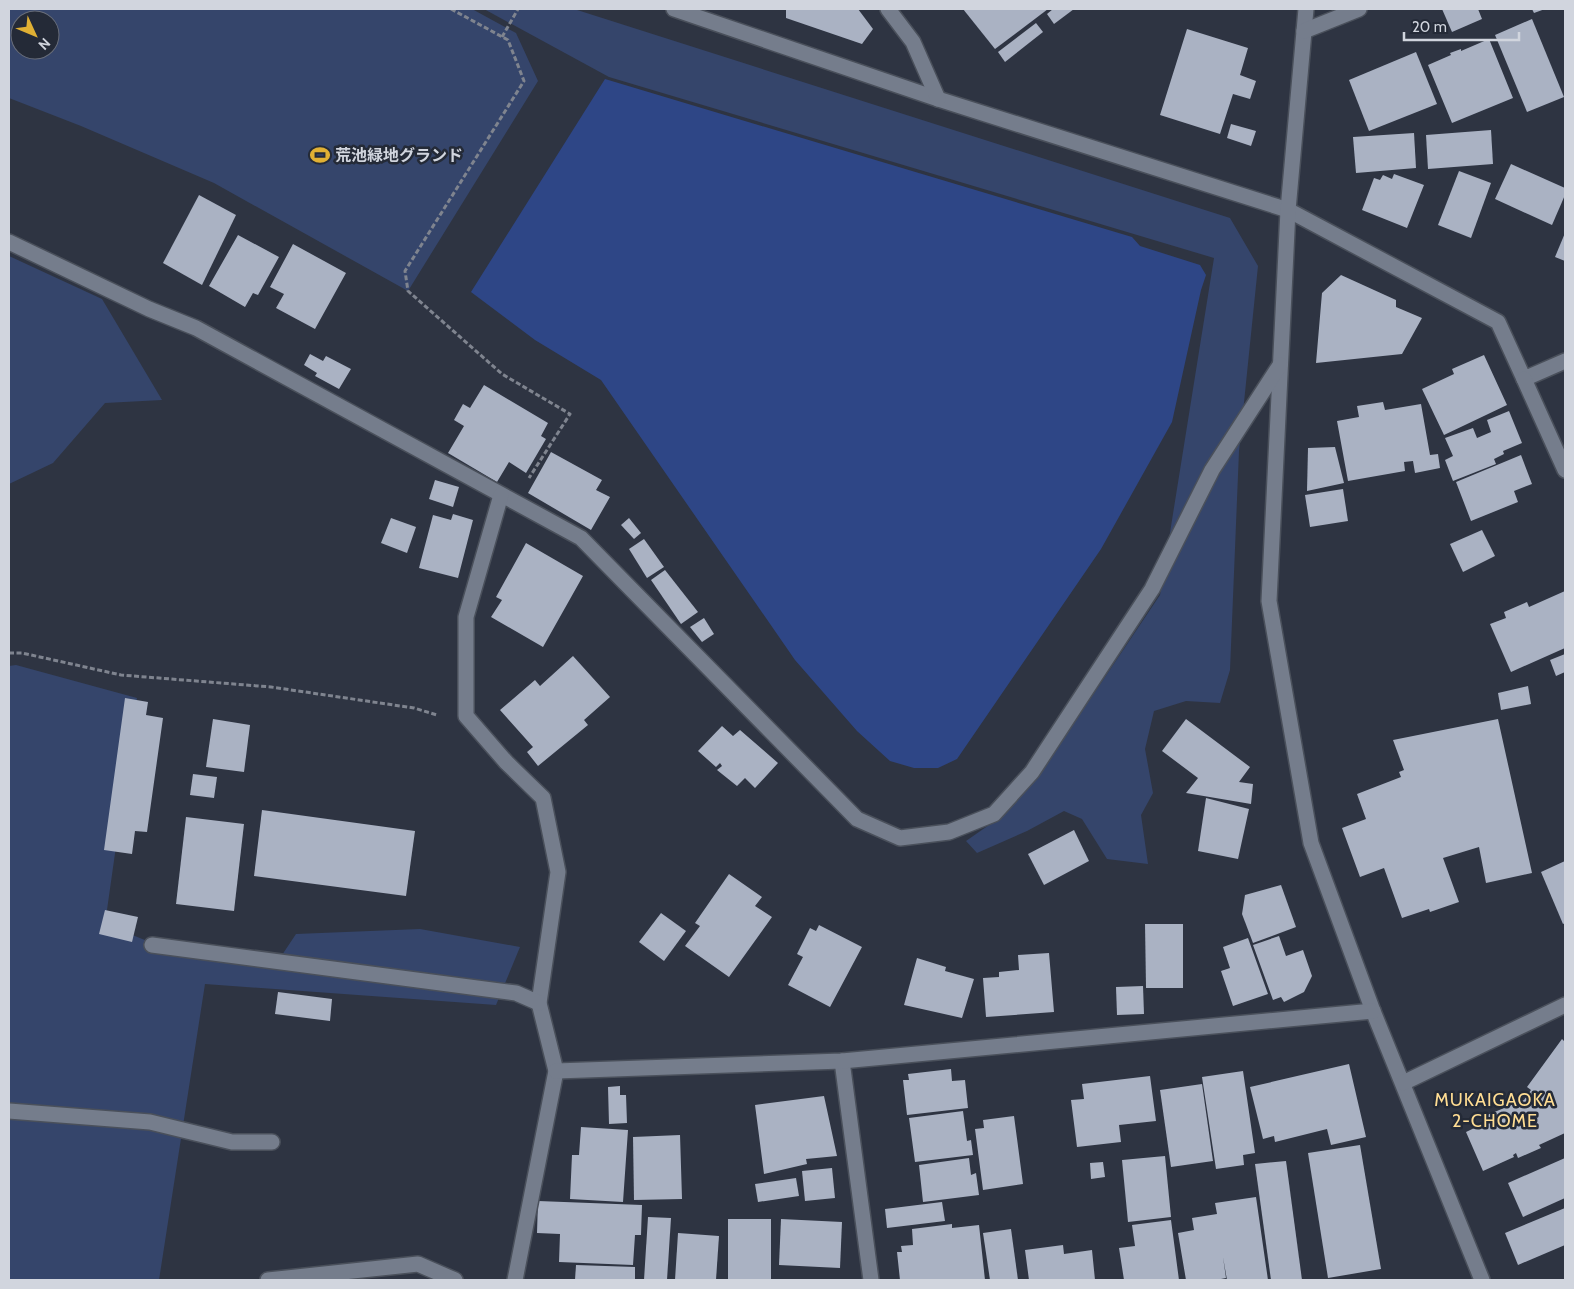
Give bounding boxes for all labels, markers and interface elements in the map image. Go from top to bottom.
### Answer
north arrow [10,10,60,60]
scale bar [1404,10,1519,42]
text: 20 m [1412,18,1447,36]
text: N [34,34,54,54]
sports icon: 荒池緑地グランド [309,144,331,166]
place label: 荒池緑地グランド [335,146,463,165]
district label: MUKAIGAOKA 2-CHOME [1434,1089,1556,1132]

